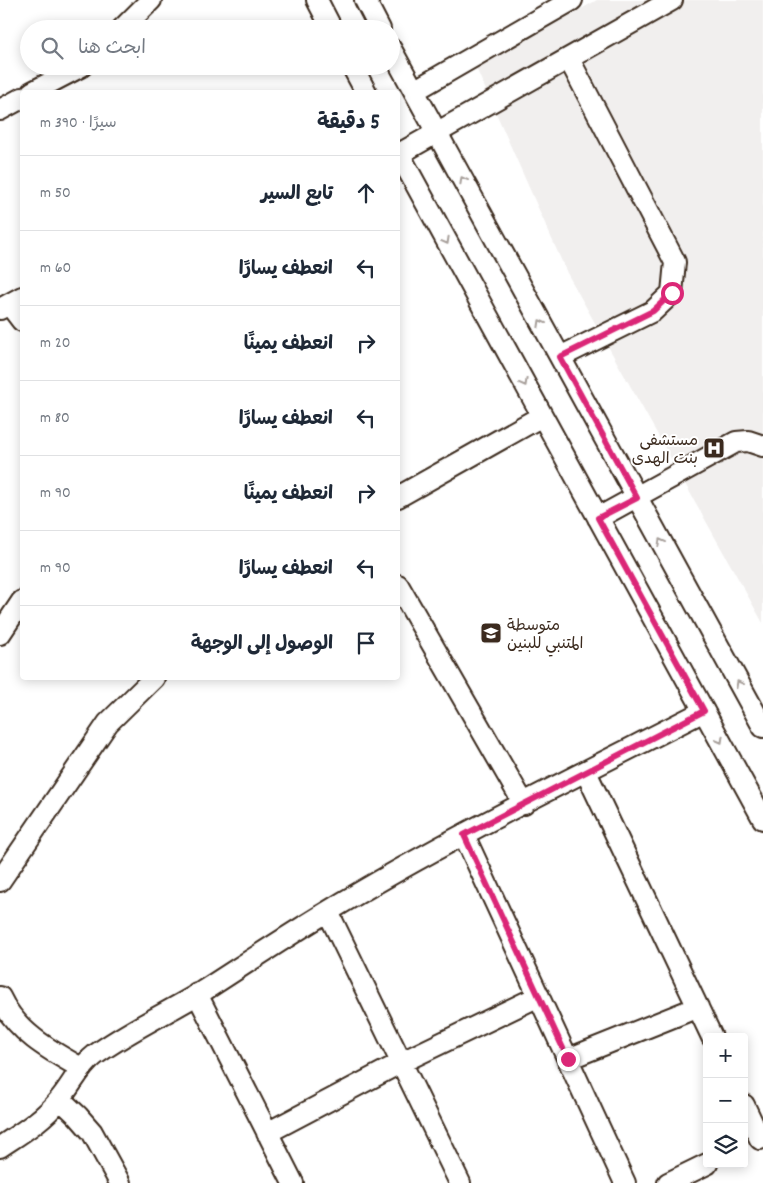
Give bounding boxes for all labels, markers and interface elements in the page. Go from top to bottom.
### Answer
search box [20,20,400,75]
icon: search [38,34,66,62]
text: ابحث هنا [78,36,146,63]
text: 5 دقيقة [317,109,380,139]
text: سيرًا · 390 m [40,112,117,135]
one-way arrow [459,176,469,185]
icon: ahead [352,179,380,207]
text: 50 m [40,182,71,205]
text: تابع السير [261,182,333,209]
one-way arrow [440,235,450,244]
icon: left [352,254,380,282]
text: 60 m [40,257,71,280]
text: انعطف يسارًا [239,257,333,284]
route start [661,282,684,305]
one-way arrow [537,319,547,328]
icon: right [352,329,380,357]
text: 20 m [40,332,70,355]
text: انعطف يمينًا [244,332,333,359]
one-way arrow [518,378,528,387]
icon: left [352,404,380,432]
text: 80 m [40,407,70,430]
text: انعطف يسارًا [239,407,333,434]
place label: مستشفى بنت الهدى [632,430,698,471]
hospital icon: مستشفى بنت الهدى [702,436,726,460]
icon: right [352,479,380,507]
text: 90 m [40,482,71,505]
text: انعطف يمينًا [244,482,333,509]
one-way arrow [657,538,667,547]
icon: left [352,554,380,582]
text: 90 m [40,557,71,580]
text: انعطف يسارًا [239,557,333,584]
place label: متوسطة المتنبي للبنين [507,615,584,657]
school or university icon: متوسطة المتنبي للبنين [479,621,503,645]
icon: arrive [352,629,380,657]
text: الوصول إلى الوجهة [191,632,333,659]
one-way arrow [736,680,746,689]
one-way arrow [714,735,724,744]
map controls [703,1033,748,1168]
button: + [703,1033,748,1078]
route end [557,1048,580,1071]
button: − [703,1078,748,1123]
button: layers [703,1123,748,1168]

